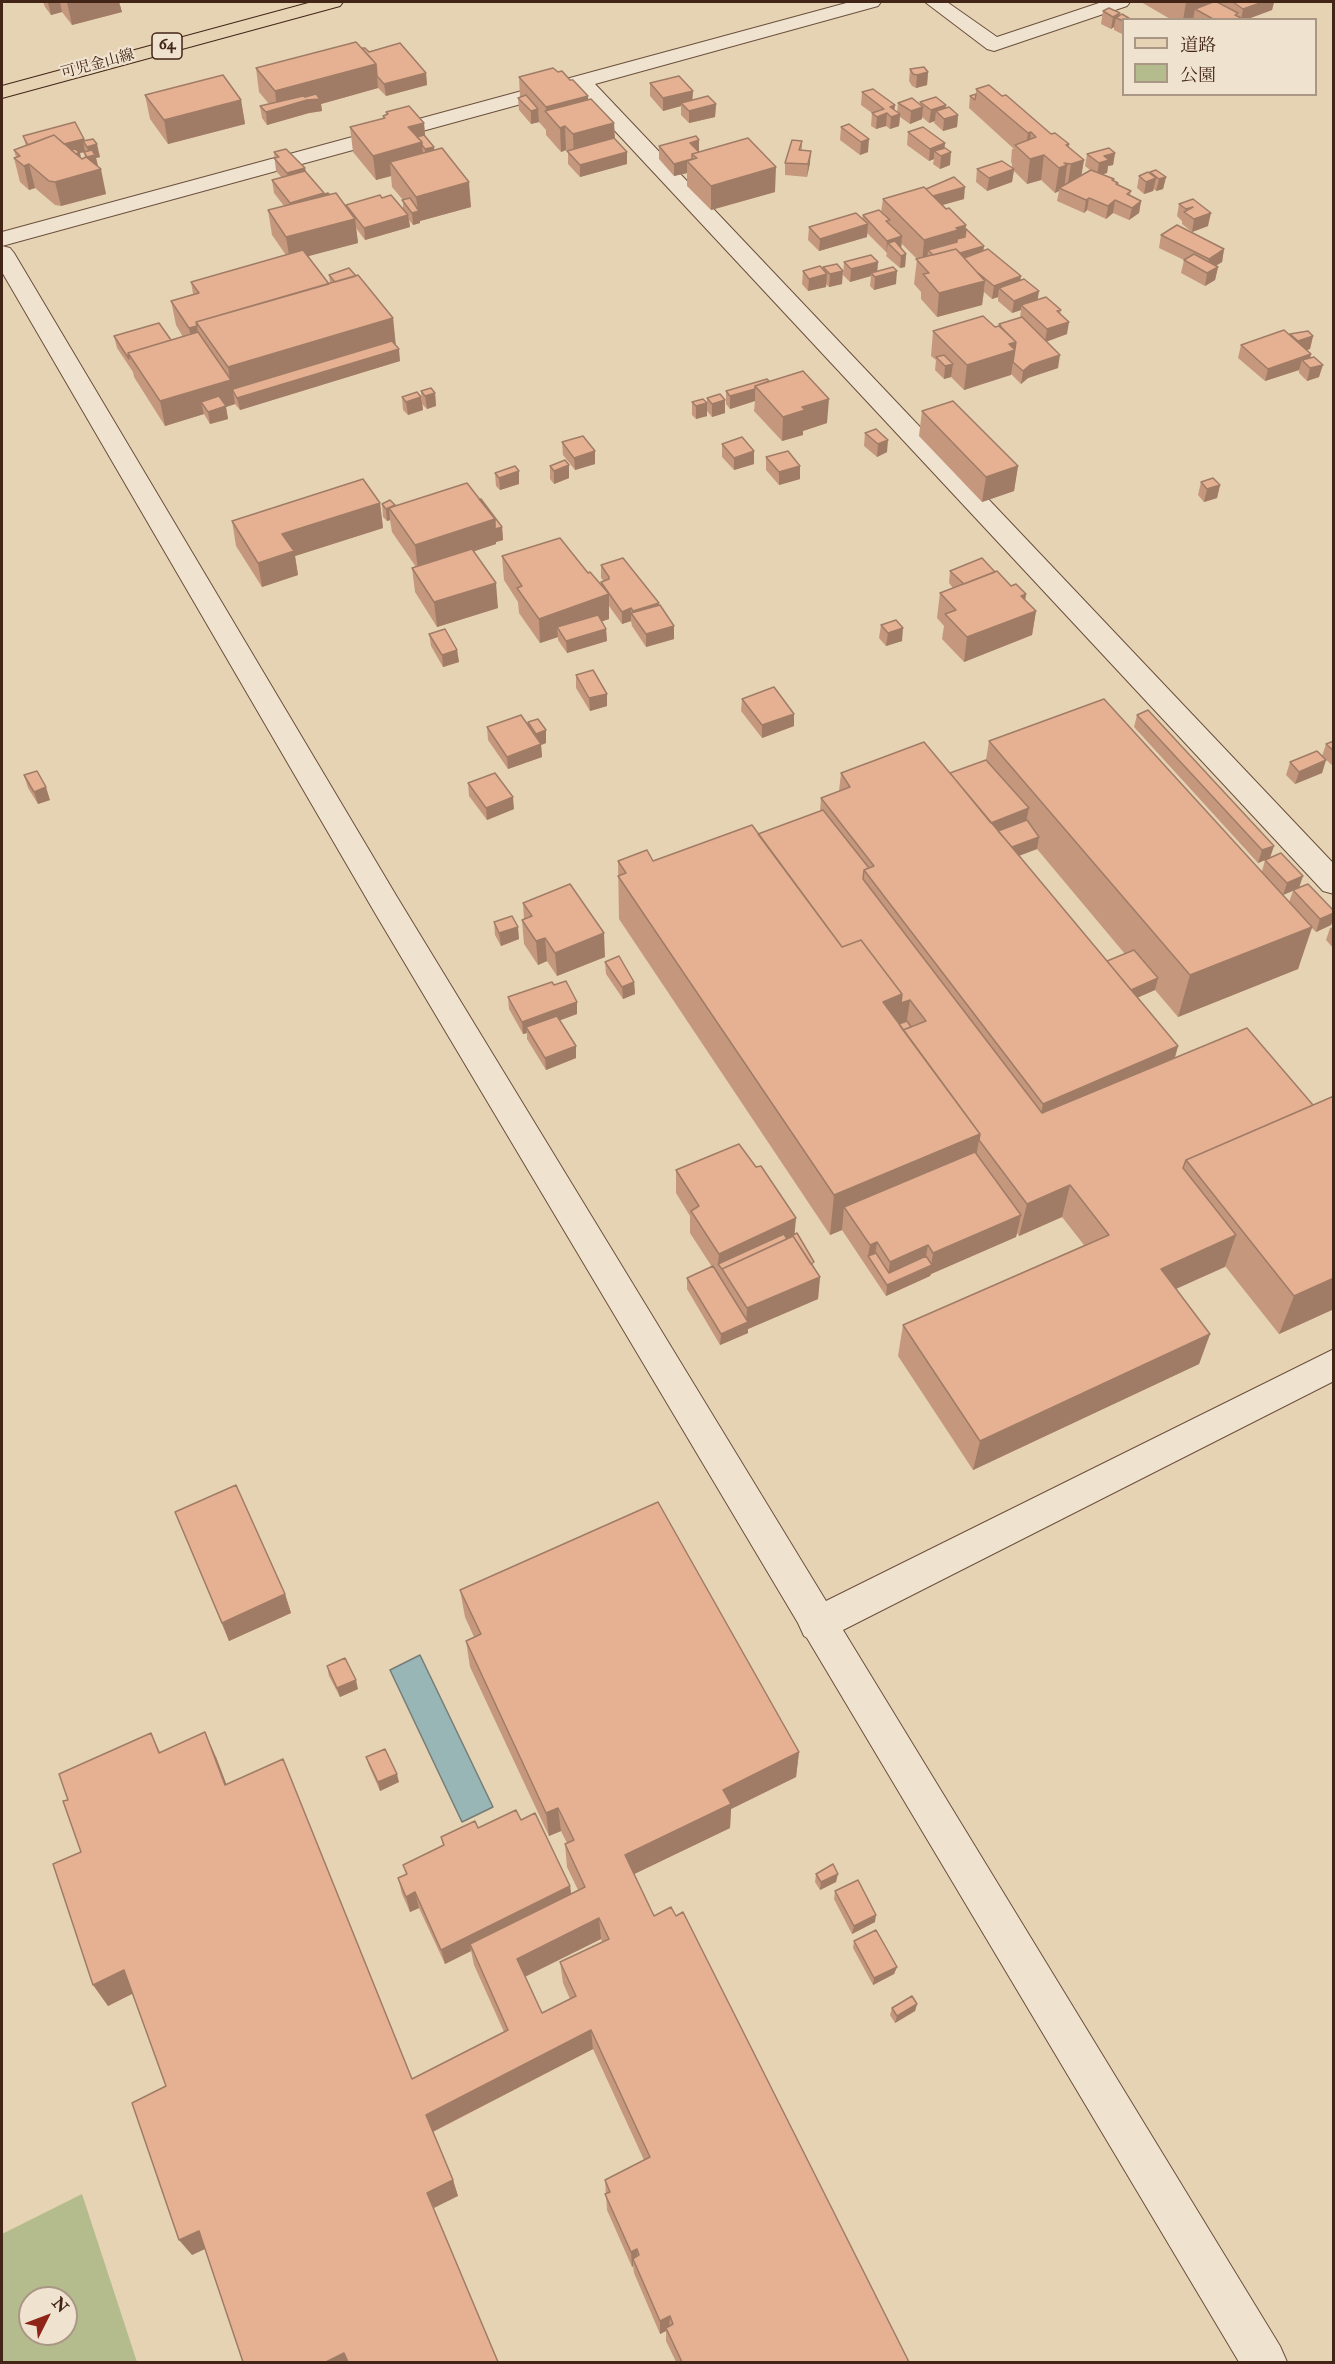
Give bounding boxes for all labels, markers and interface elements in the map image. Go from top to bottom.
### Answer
legend [1122,18,1317,96]
road number: 64 [152,33,182,59]
text: 道路 [1180,34,1216,57]
street label: 可児金山線 [59,47,137,83]
text: 公園 [1180,64,1216,87]
north arrow [18,2286,78,2346]
text: N [48,2293,72,2317]

